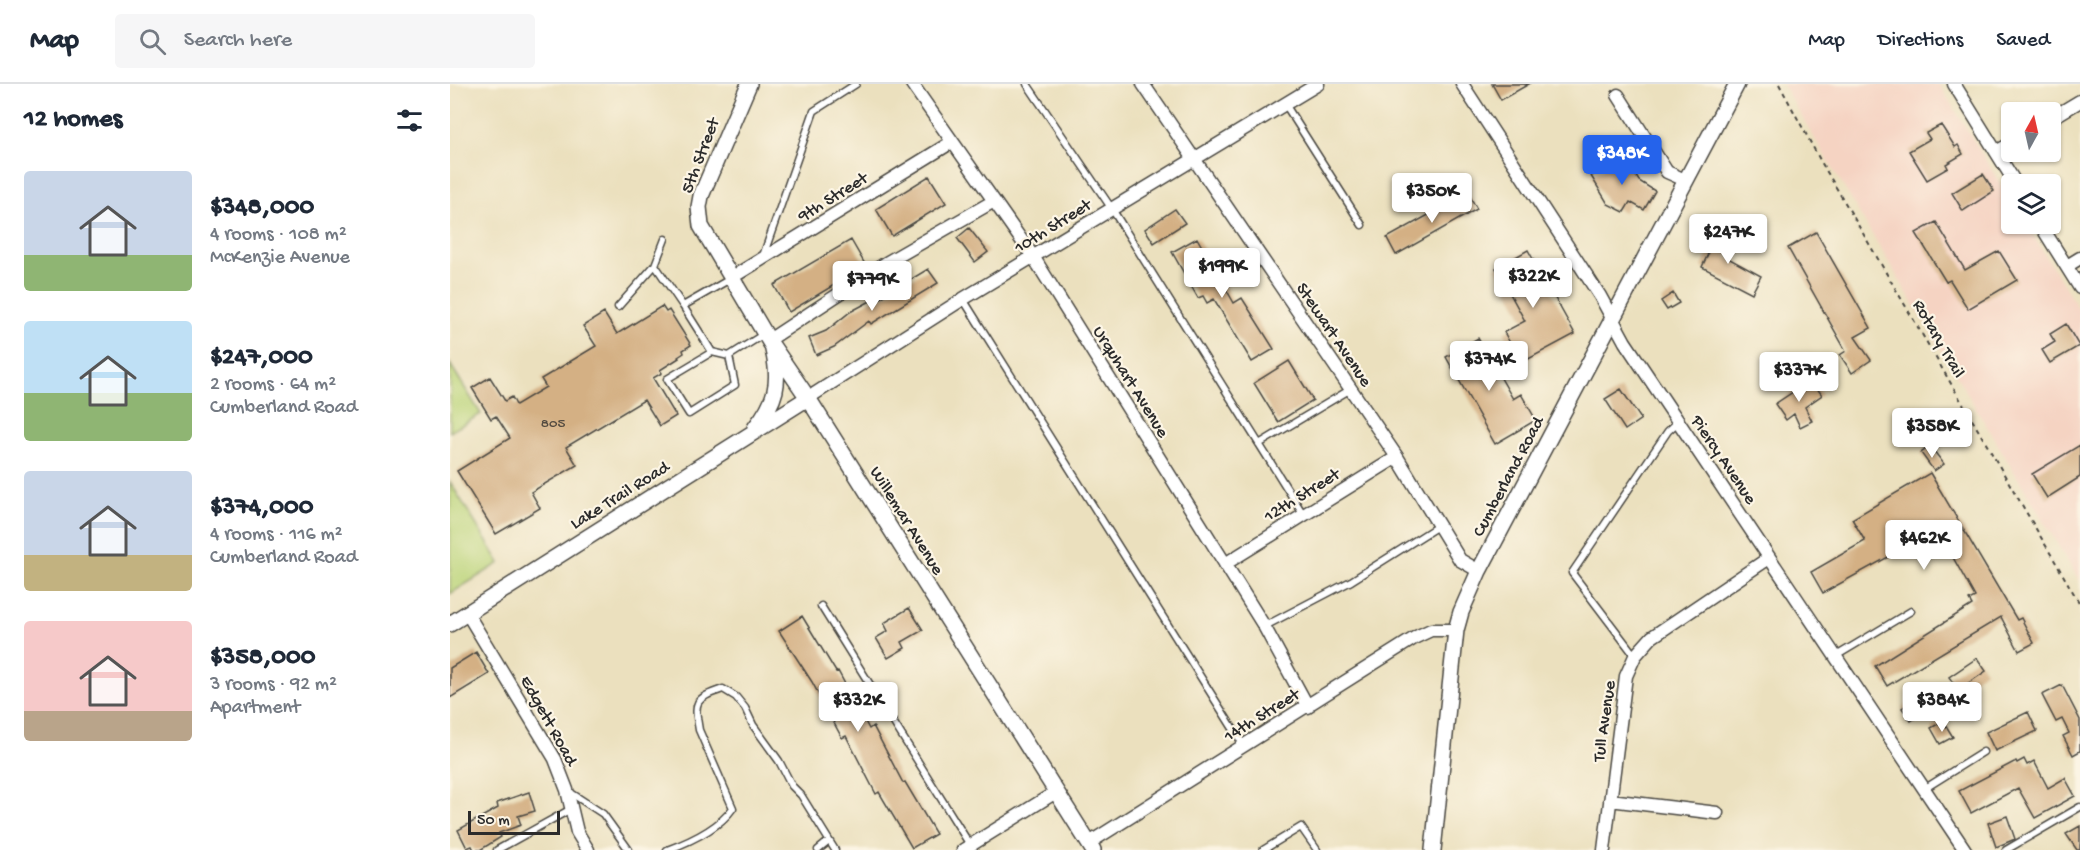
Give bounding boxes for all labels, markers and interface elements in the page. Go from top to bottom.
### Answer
search box [115,14,535,68]
text: Map [30,25,79,58]
icon: search [136,25,169,58]
text: Search here [184,28,292,54]
text: Map [1808,29,1845,54]
text: Directions [1878,29,1963,54]
text: Saved [1996,29,2050,54]
north arrow [2001,102,2061,162]
map controls [2001,102,2061,234]
icon: filters [393,104,426,137]
text: 12 homes [24,105,122,136]
street label: 5th Street [677,114,726,196]
pin: $348K [1580,135,1664,186]
text: $348K [1597,143,1647,166]
street label: 9th Street [794,168,873,228]
pin: $350K [1390,173,1474,224]
button: layers [2001,174,2061,234]
text: $350K [1406,181,1458,204]
text: $348,000 [210,193,314,224]
street label: 10th Street [1010,194,1097,260]
icon: home [72,195,144,267]
pin: $247K [1686,214,1770,265]
text: $247K [1703,222,1753,245]
text: 4 rooms · 108 m² [210,224,347,247]
text: McKenzie Avenue [210,247,350,270]
pin: $199K [1180,248,1264,299]
text: $199K [1198,256,1246,279]
pin: $322K [1491,258,1575,309]
pin: $779K [830,261,914,312]
text: $322K [1508,266,1558,289]
text: $779K [847,269,897,292]
street label: Stewart Avenue [1290,279,1376,392]
street label: Rotary Trail [1907,296,1969,382]
street label: Urquhart Avenue [1087,323,1173,443]
pin: $374K [1447,341,1531,392]
text: $247,000 [210,343,313,374]
icon: home [72,345,144,417]
text: $374K [1464,349,1514,372]
pin: $337K [1757,352,1841,403]
text: $337K [1773,360,1825,383]
text: 2 rooms · 64 m² [210,374,336,397]
text: Cumberland Road [210,397,358,420]
pin: $358K [1890,408,1974,459]
street label: Piercy Avenue [1685,411,1761,509]
street label: Cumberland Road [1469,412,1550,541]
house number: 805 [541,415,565,433]
text: $358K [1906,416,1958,439]
street label: Lake Trail Road [567,457,675,535]
street label: Willemar Avenue [864,463,948,580]
street label: 12th Street [1260,464,1345,528]
text: $374,000 [210,493,313,524]
icon: home [72,495,144,567]
pin: $462K [1882,520,1966,571]
text: 4 rooms · 116 m² [210,524,343,547]
text: $462K [1899,528,1949,551]
text: Cumberland Road [210,547,358,570]
text: $358,000 [210,643,316,674]
icon: home [72,645,144,717]
street label: Edgett Road [514,673,582,771]
text: 3 rooms · 92 m² [210,674,337,697]
street label: Tull Avenue [1589,679,1622,764]
pin: $332K [816,682,900,733]
pin: $384K [1900,682,1984,733]
street label: 14th Street [1220,684,1305,748]
text: $332K [833,690,883,713]
text: $384K [1917,690,1967,713]
text: Apartment [210,697,300,720]
scale bar [468,808,560,836]
text: 50 m [477,812,510,831]

